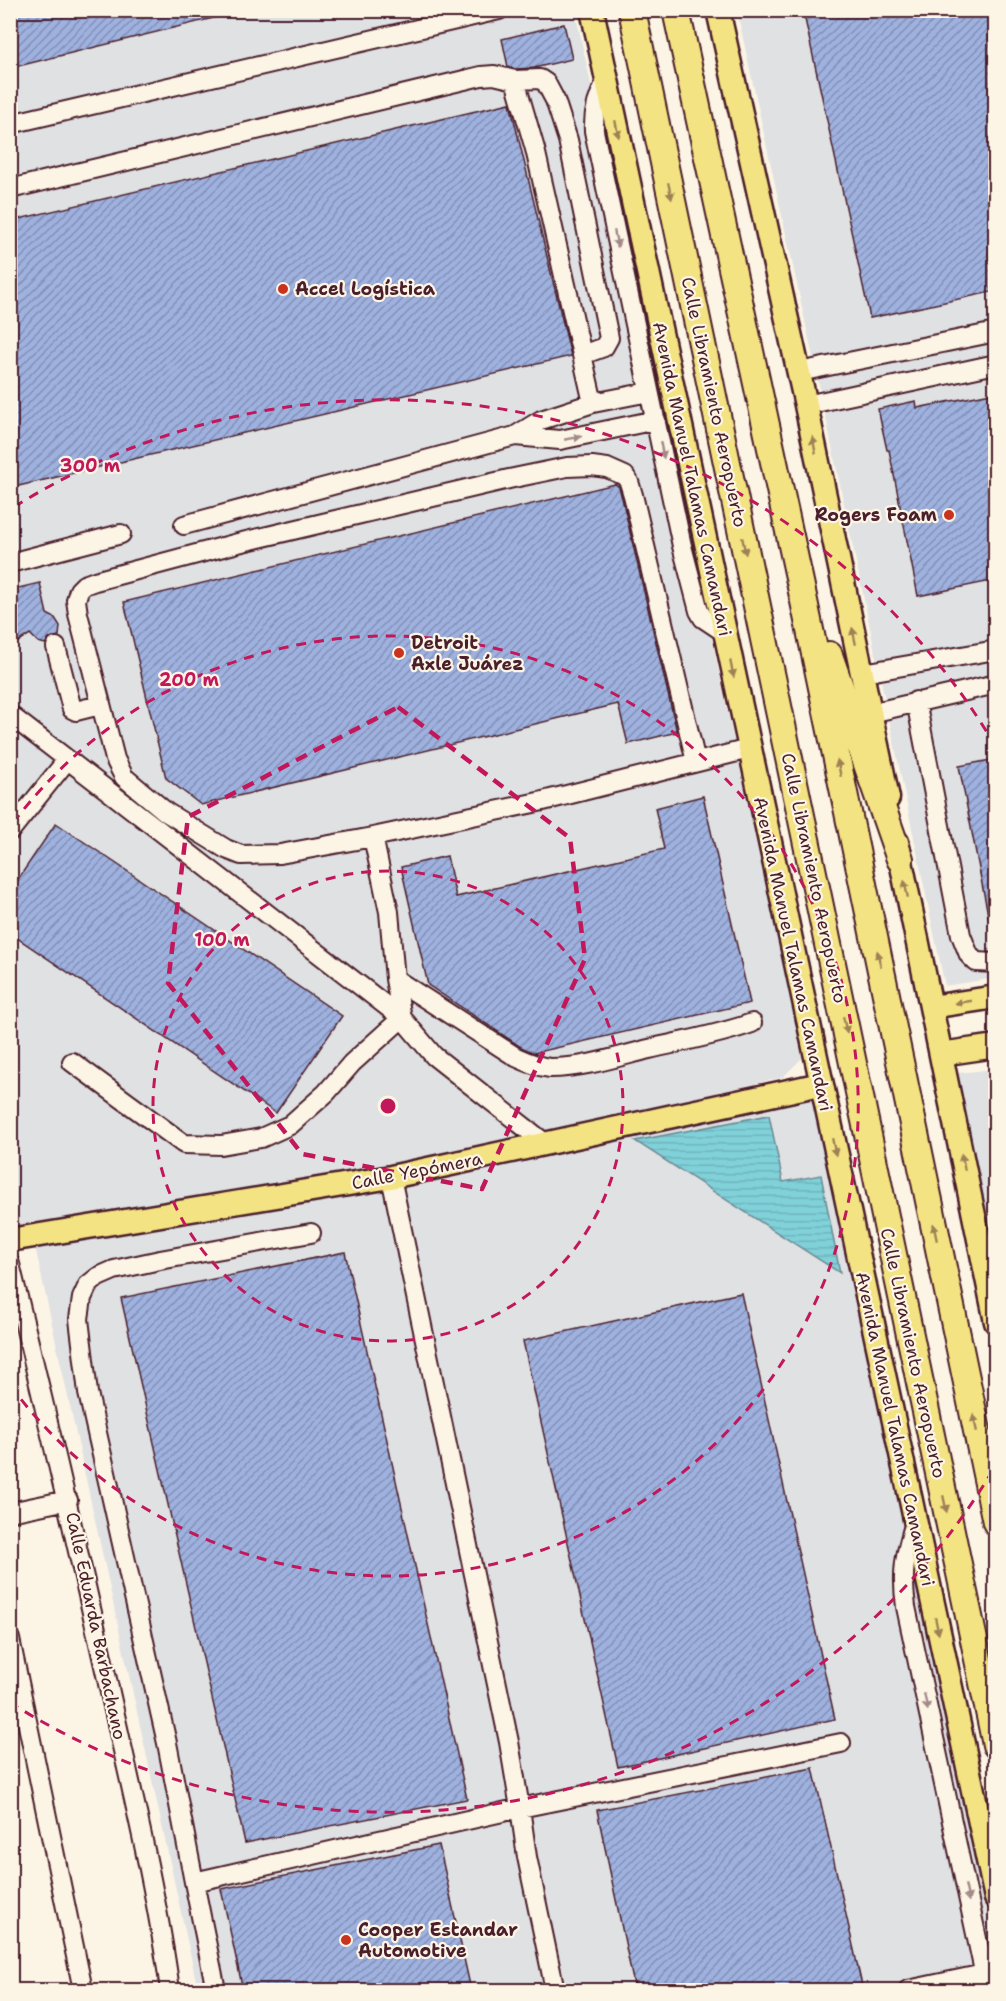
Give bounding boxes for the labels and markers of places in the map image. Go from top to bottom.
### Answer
place label: Accel Logística [295,277,436,301]
marker: Accel Logística [276,282,290,296]
place label: Rogers Foam [815,503,938,527]
marker: Rogers Foam [942,508,956,522]
place label: Detroit Axle Juárez [411,631,524,676]
marker: Detroit Axle Juárez [392,646,406,660]
centre of rings [378,1096,398,1116]
place label: Cooper Estandar Automotive [358,1918,518,1963]
marker: Cooper Estandar Automotive [339,1933,353,1947]

